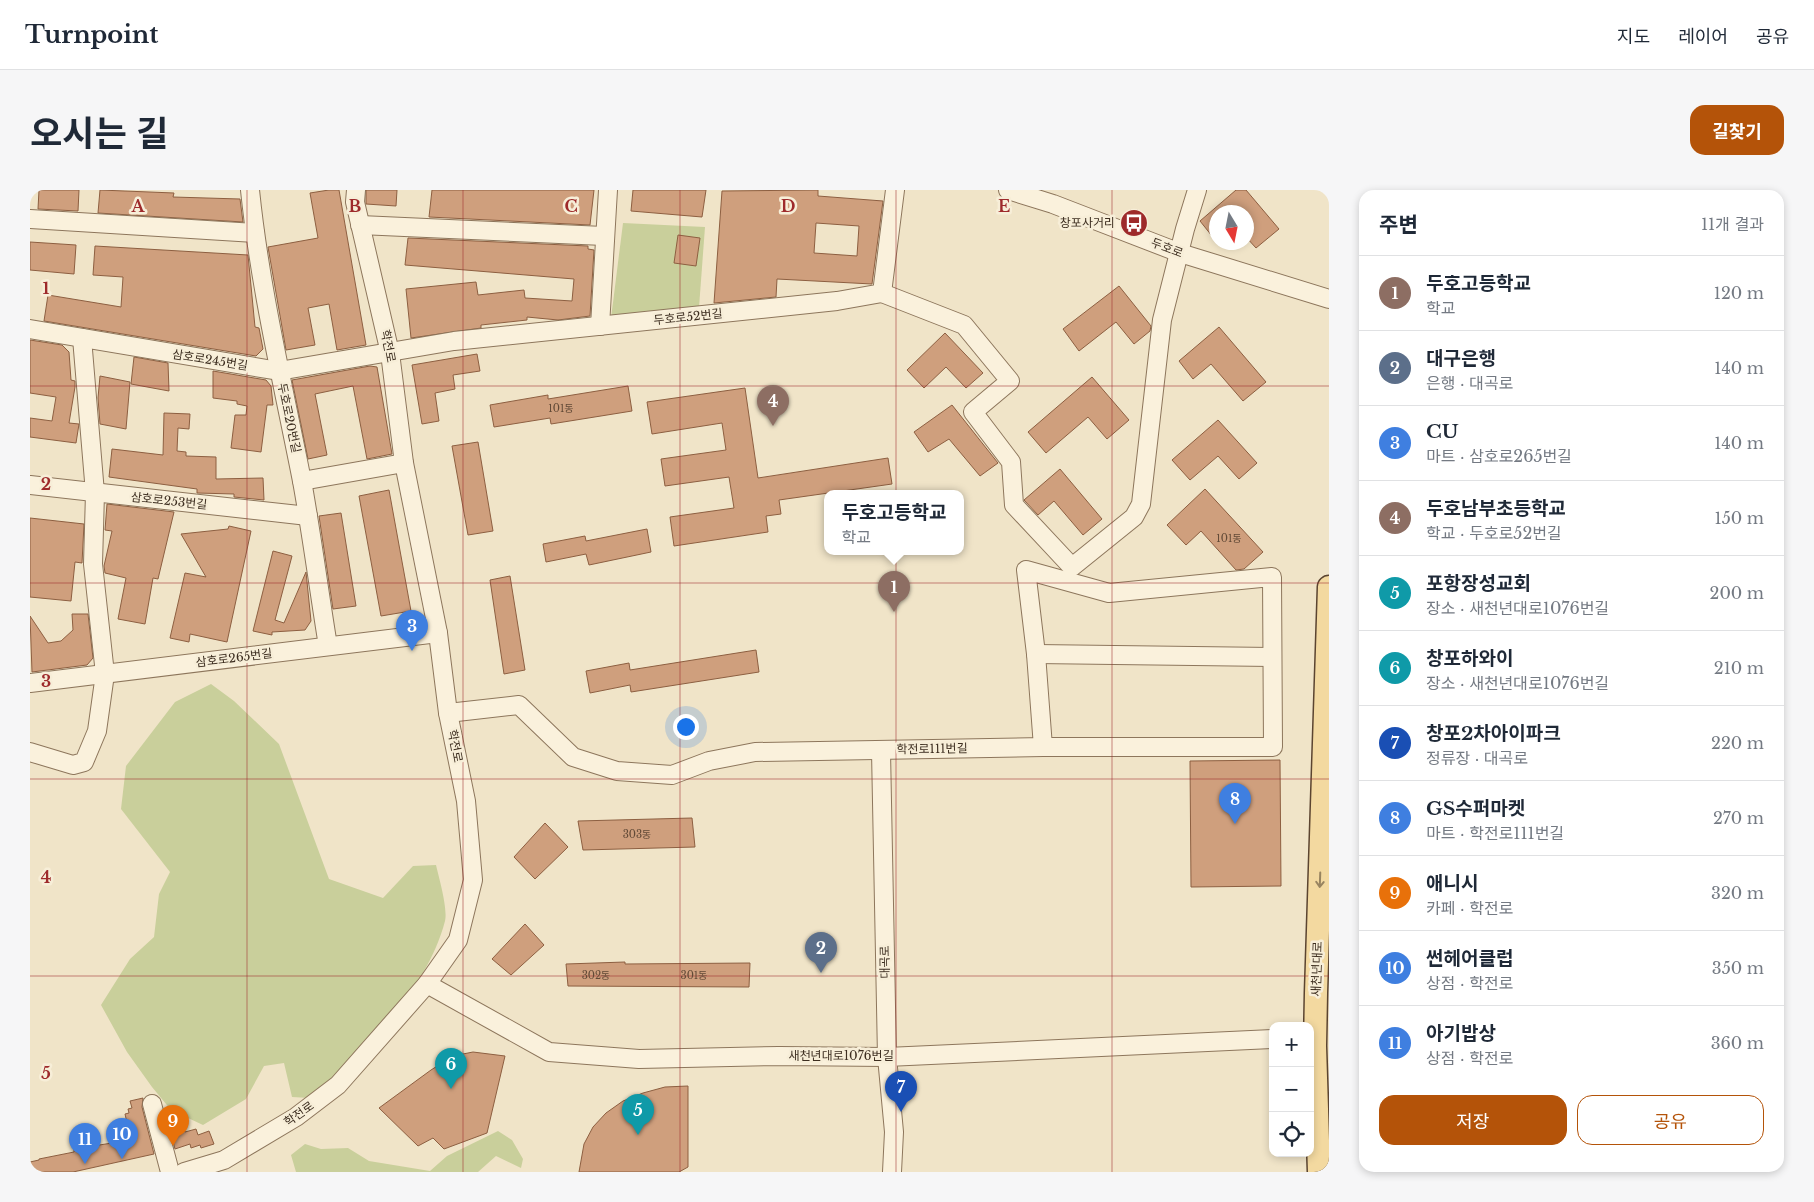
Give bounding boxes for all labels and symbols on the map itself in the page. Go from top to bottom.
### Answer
text: A [131,196,146,216]
text: B [349,196,362,216]
text: C [564,196,578,216]
text: D [781,196,795,216]
text: E [998,196,1010,216]
north arrow [1209,205,1254,250]
bus stop icon: 창포사거리 [1119,208,1149,238]
place label: 창포사거리 [1060,215,1115,230]
street label: 두호로 [1149,235,1185,260]
text: 1 [43,278,50,298]
street label: 두호로52번길 [653,305,723,328]
street label: 학전로 [378,328,399,364]
street label: 삼호로245번길 [171,346,249,373]
street label: 두호로20번길 [275,382,304,454]
pin: 4 [757,385,789,426]
house number: 101동 [548,402,574,415]
text: 2 [41,474,51,494]
street label: 삼호로253번길 [130,489,208,512]
house number: 101동 [1216,532,1242,545]
pin: 1 [878,571,910,612]
pin: 3 [396,610,428,651]
street label: 삼호로265번길 [195,645,273,670]
text: 3 [41,671,51,691]
your location [673,714,699,740]
street label: 학전로 [445,728,466,764]
street label: 학전로111번길 [896,740,968,757]
pin: 8 [1219,783,1251,824]
house number: 303동 [623,828,651,841]
text: 4 [41,867,51,887]
one-way arrow [1315,872,1324,888]
pin: 2 [805,932,837,973]
street label: 새천년대로 [1308,941,1325,997]
street label: 대곡로 [877,945,892,979]
house number: 302동 [582,969,610,982]
house number: 301동 [681,969,707,982]
pin: 6 [435,1048,467,1089]
street label: 새천년대로1076번길 [789,1048,893,1063]
text: 5 [41,1063,51,1083]
pin: 7 [885,1071,917,1112]
pin: 5 [622,1094,654,1135]
street label: 학전로 [281,1098,317,1129]
pin: 9 [157,1105,189,1146]
pin: 10 [106,1118,138,1159]
pin: 11 [69,1123,101,1164]

